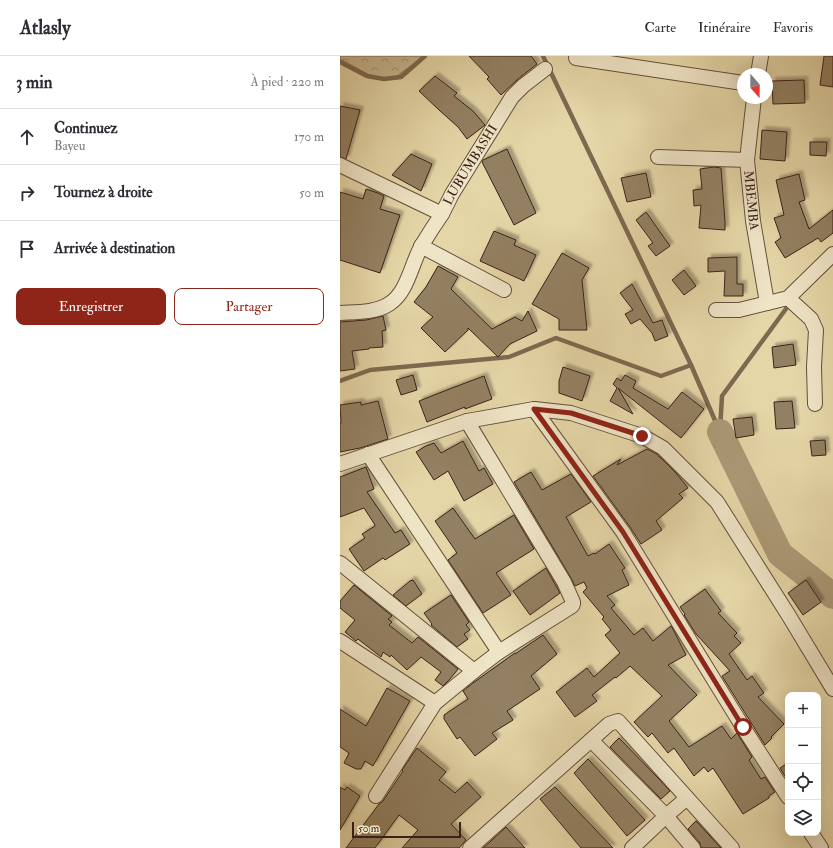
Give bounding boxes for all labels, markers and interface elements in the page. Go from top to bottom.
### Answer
text: Atlasly [20,16,71,40]
text: Carte [645,19,676,36]
text: Itinéraire [698,19,751,36]
text: Favoris [773,19,813,36]
north arrow [737,68,773,104]
text: 3 min [16,72,53,93]
text: À pied · 220 m [251,74,324,90]
text: Continuez [54,119,118,138]
street label: LUBUMBASHI [440,121,501,208]
icon: ahead [16,126,38,148]
text: 170 m [294,129,324,145]
text: Bayeu [54,138,86,154]
street label: MBEMBA [740,170,763,232]
icon: right [16,182,38,204]
text: Tournez à droite [54,183,153,202]
text: 50 m [299,185,324,201]
icon: arrive [16,238,38,260]
text: Arrivée à destination [54,239,175,258]
button: Enregistrer [16,288,166,325]
button: Partager [174,288,324,325]
route end [633,427,651,445]
map controls [785,692,821,836]
button: + [785,692,821,728]
route start [734,718,752,736]
button: − [785,728,821,764]
button: locate [785,764,821,800]
button: layers [785,800,821,836]
scale bar [352,820,461,839]
text: 50 m [358,822,379,835]

